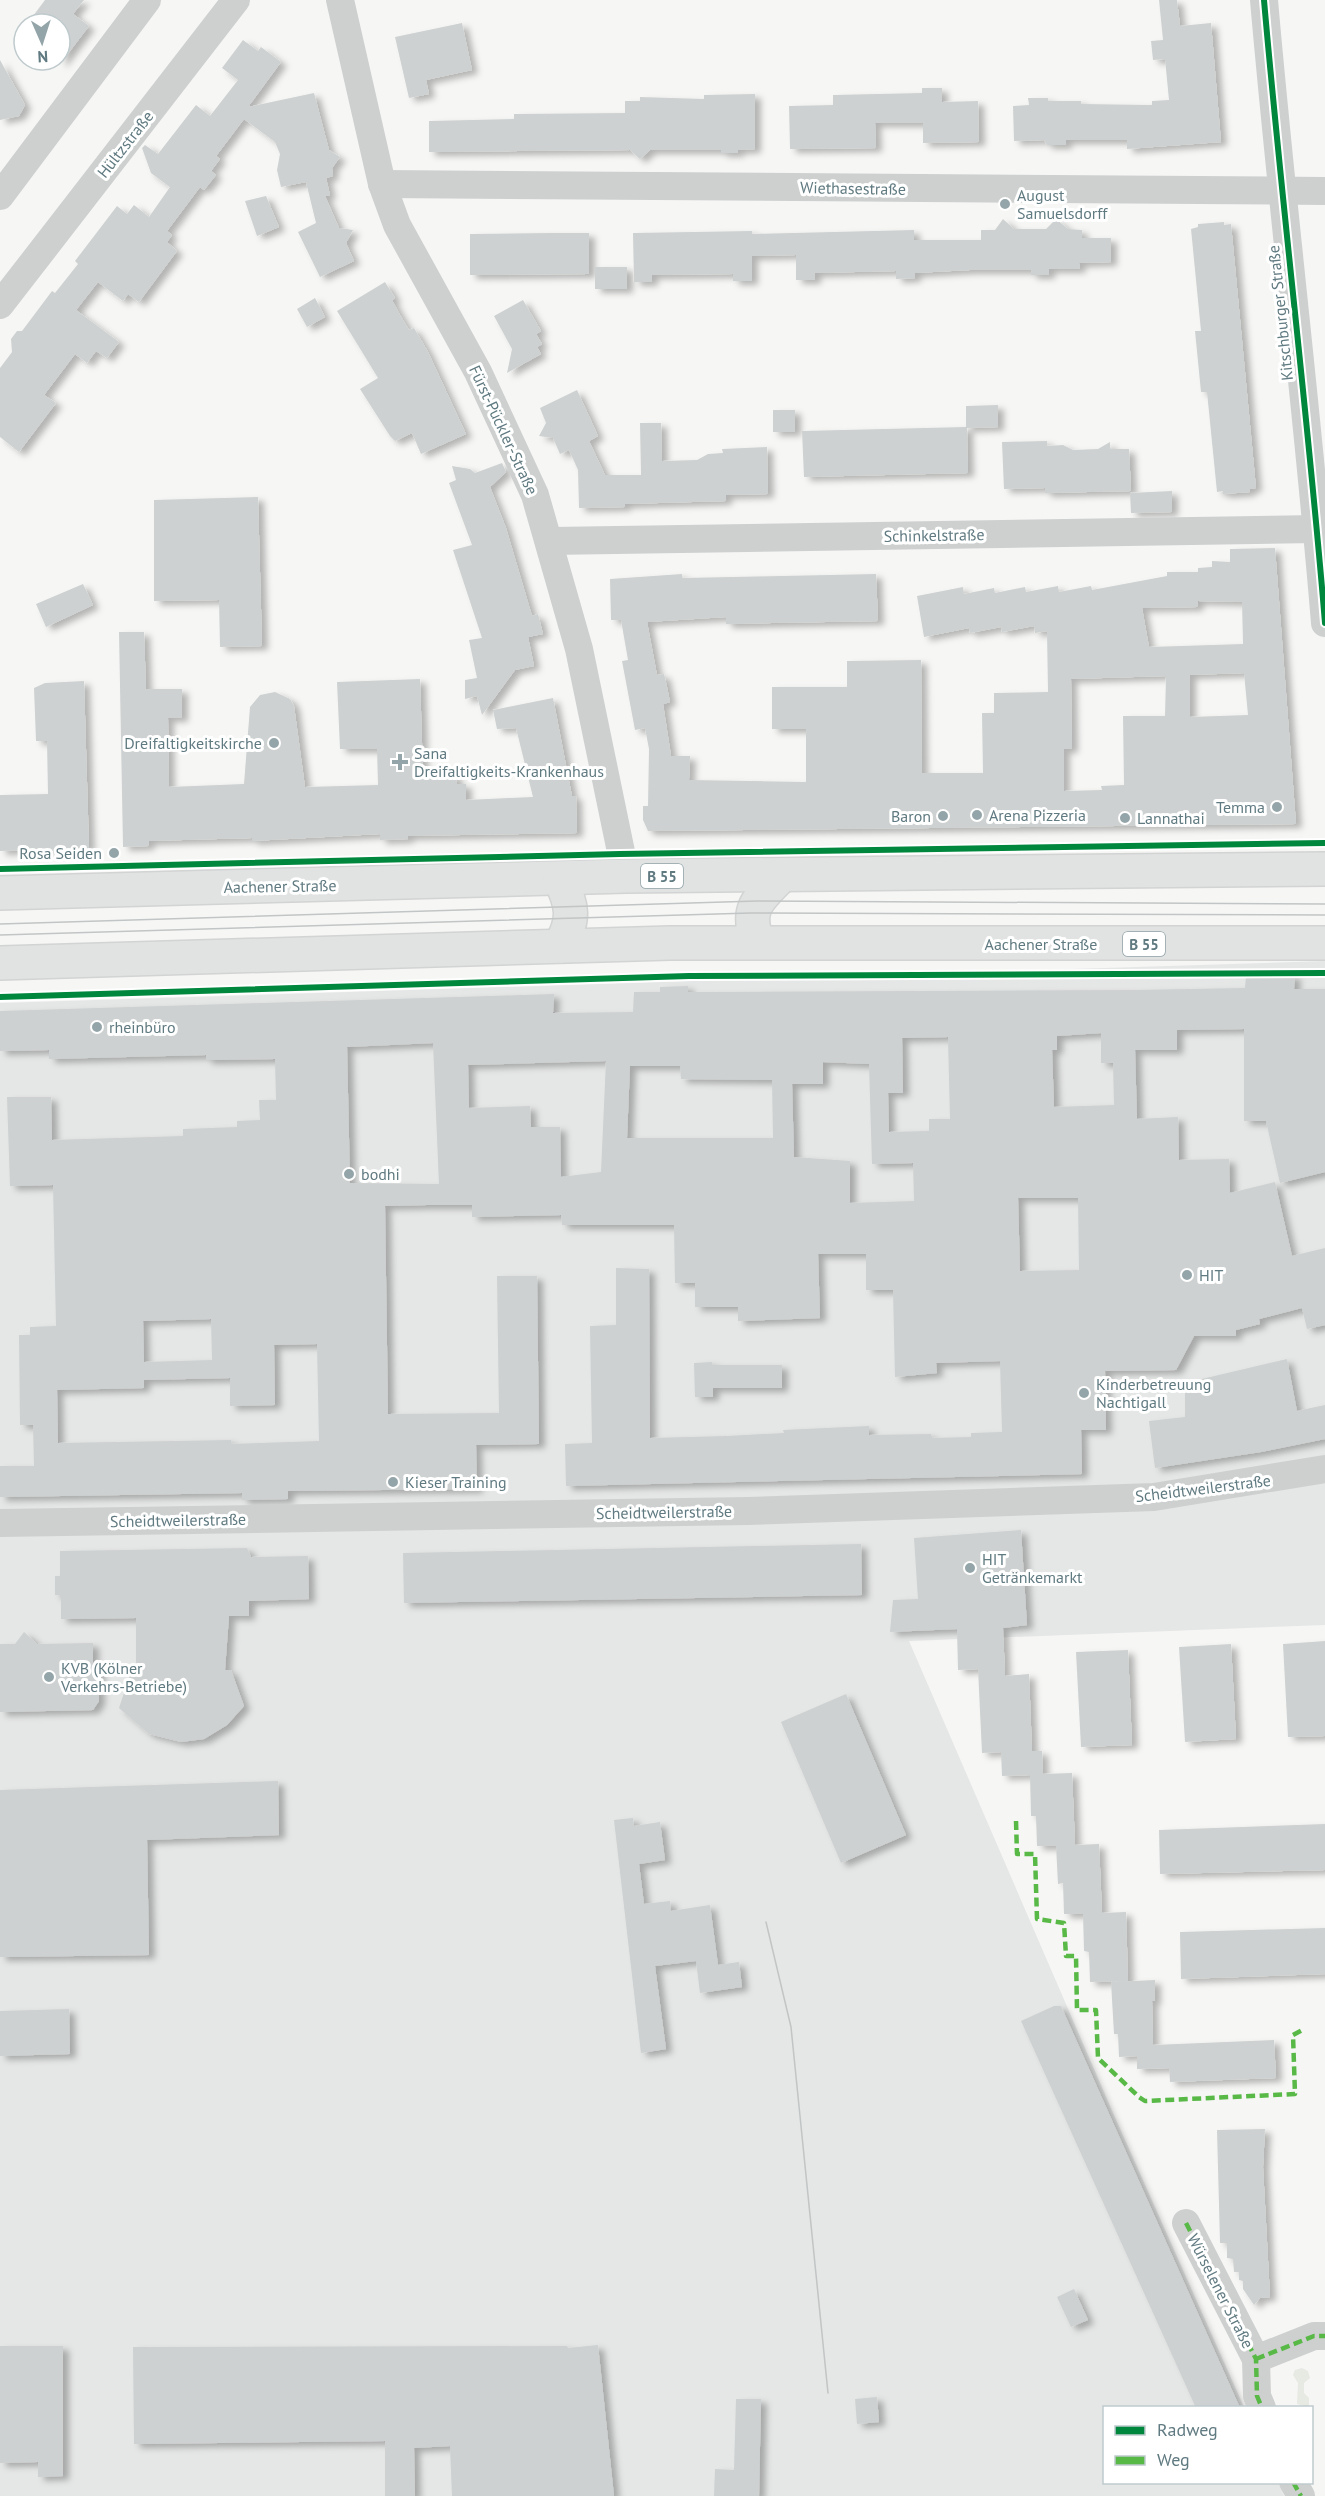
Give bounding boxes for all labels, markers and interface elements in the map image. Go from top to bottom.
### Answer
north arrow [12,12,72,72]
text: N [37,47,49,67]
street label: Hültzstraße [93,106,157,182]
street label: Wiethasestraße [800,177,906,199]
place label: August Samuelsdorff [1017,185,1108,223]
marker: August Samuelsdorff [998,197,1012,211]
street label: Kitschburger Straße [1263,244,1297,382]
street label: Fürst-Pückler-Straße [465,362,543,498]
street label: Schinkelstraße [883,524,985,546]
place label: Dreifaltigkeitskirche [124,733,262,753]
marker: Dreifaltigkeitskirche [267,736,281,750]
place label: Sana Dreifaltigkeits-Krankenhaus [414,743,604,781]
marker: Sana Dreifaltigkeits-Krankenhaus [391,753,409,771]
place label: Temma [1216,797,1265,817]
marker: Temma [1270,800,1284,814]
place label: Arena Pizzeria [989,805,1086,825]
place label: Baron [891,806,931,826]
marker: Arena Pizzeria [970,808,984,822]
place label: Lannathai [1137,808,1205,828]
marker: Baron [936,809,950,823]
marker: Lannathai [1118,811,1132,825]
place label: Rosa Seiden [19,843,102,863]
marker: Rosa Seiden [107,846,121,860]
road number: B 55 [641,864,683,888]
street label: Aachener Straße [223,875,337,897]
road number: B 55 [1123,932,1165,956]
street label: Aachener Straße [985,934,1097,954]
place label: rheinbüro [109,1017,176,1037]
marker: rheinbüro [90,1020,104,1034]
place label: bodhi [361,1164,400,1184]
marker: bodhi [342,1167,356,1181]
place label: HIT [1199,1265,1223,1285]
marker: HIT [1180,1268,1194,1282]
place label: Kinderbetreuung Nachtigall [1096,1374,1211,1412]
marker: Kinderbetreuung Nachtigall [1077,1386,1091,1400]
street label: Scheidtweilerstraße [1134,1470,1272,1506]
place label: Kieser Training [405,1472,507,1492]
marker: Kieser Training [386,1475,400,1489]
street label: Scheidtweilerstraße [596,1501,732,1523]
street label: Scheidtweilerstraße [110,1509,246,1531]
place label: HIT Getränkemarkt [982,1549,1083,1587]
marker: HIT Getränkemarkt [963,1561,977,1575]
place label: KVB (Kölner Verkehrs-Betriebe) [60,1658,187,1696]
marker: KVB (Kölner Verkehrs-Betriebe) [42,1670,56,1684]
street label: Würselener Straße [1183,2230,1259,2352]
legend [1103,2406,1313,2484]
text: Radweg [1157,2418,1218,2441]
text: Weg [1157,2448,1190,2471]

